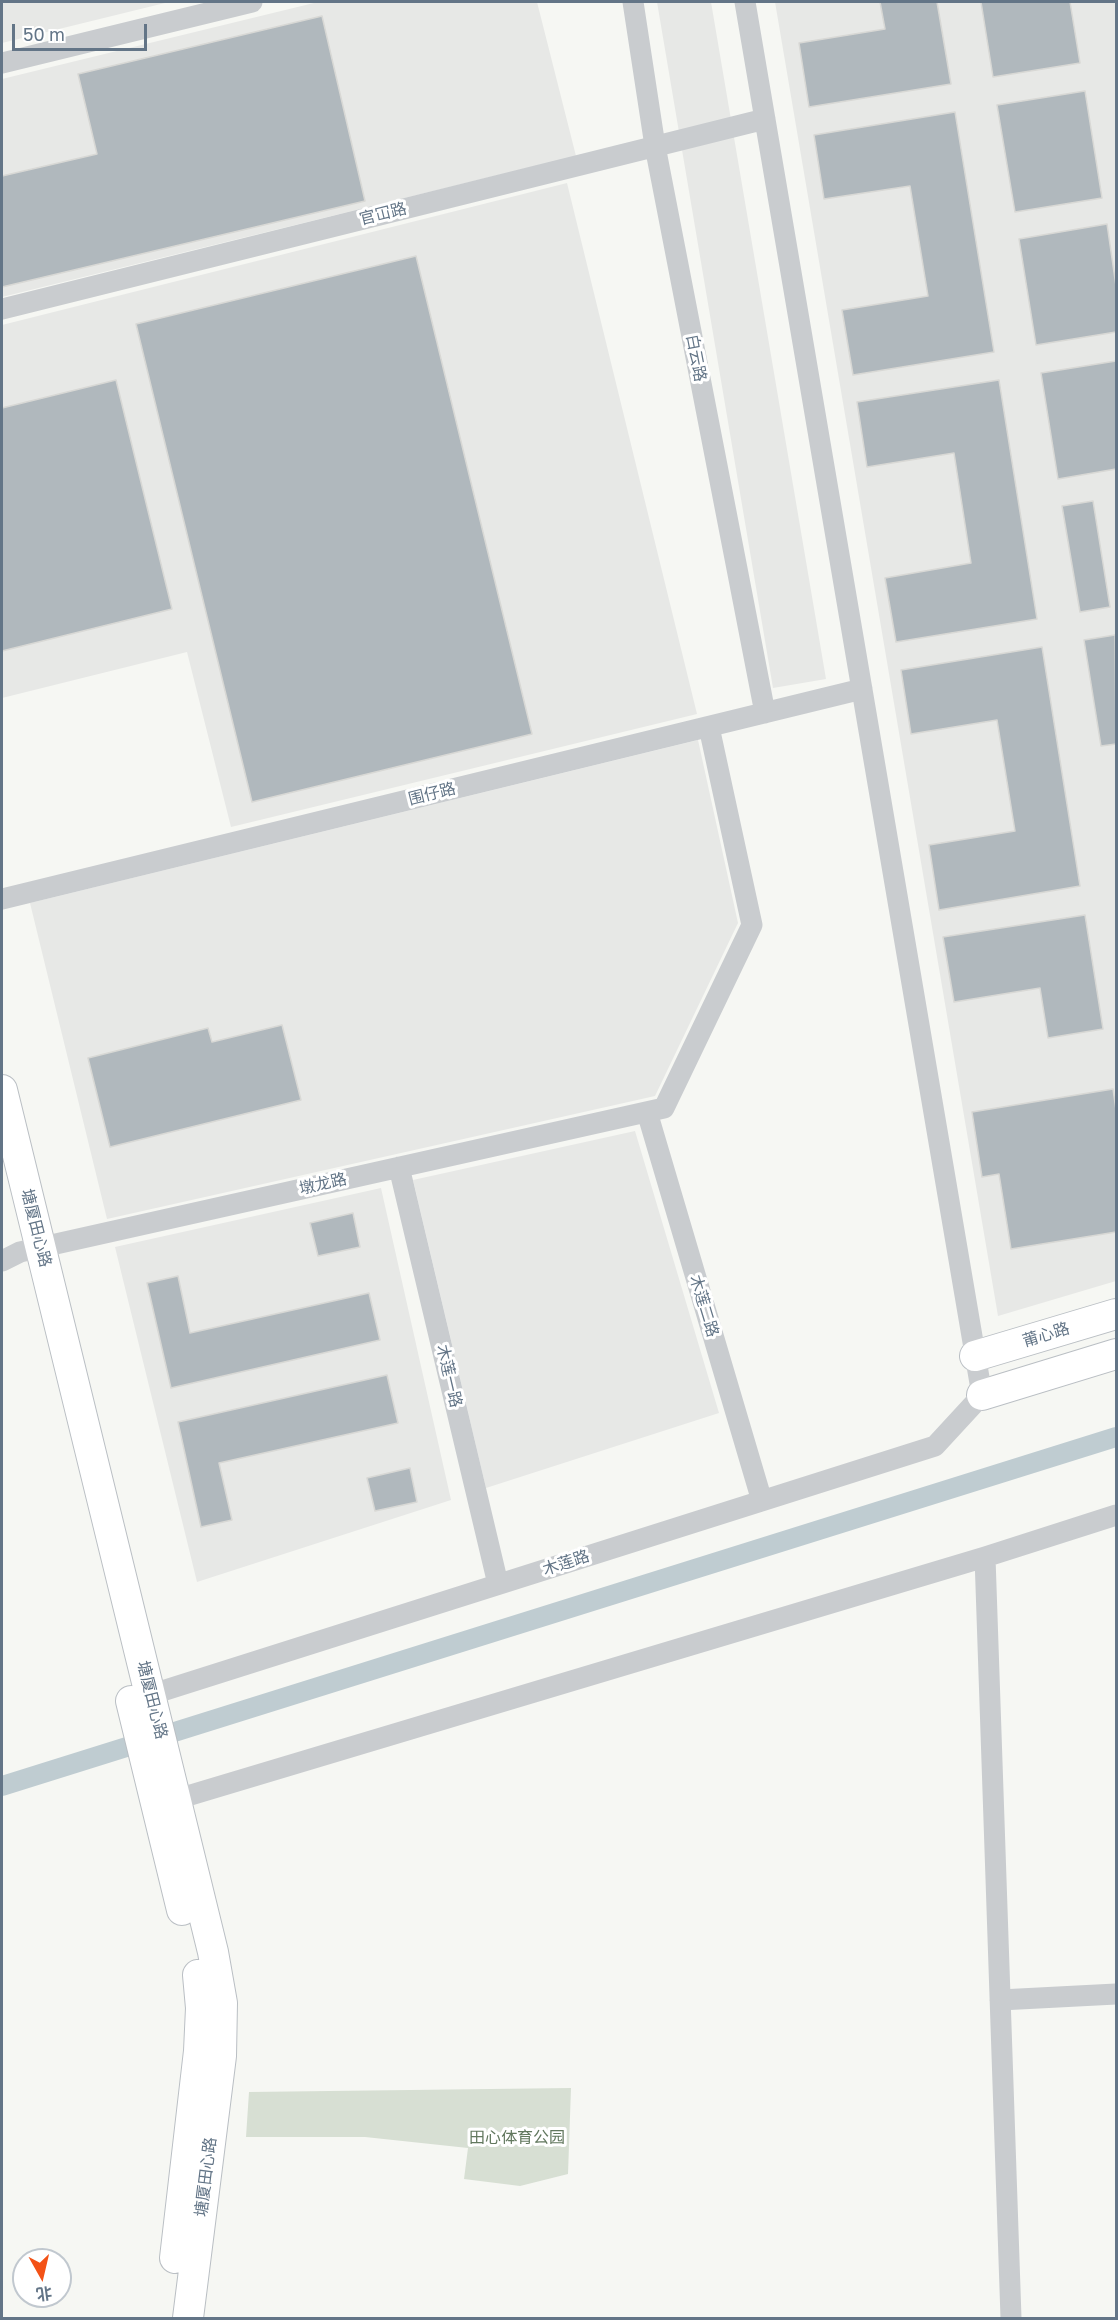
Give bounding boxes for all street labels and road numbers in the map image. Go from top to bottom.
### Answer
street label: 官冚路 [357,199,409,229]
street label: 白云路 [682,333,710,383]
street label: 围仔路 [406,779,458,809]
street label: 墩龙路 [297,1169,349,1199]
street label: 塘厦田心路 [17,1187,55,1269]
street label: 木莲二路 [685,1273,723,1339]
street label: 莆心路 [1020,1319,1072,1351]
street label: 木莲一路 [432,1343,466,1409]
street label: 木莲路 [540,1546,592,1580]
street label: 塘厦田心路 [133,1659,171,1741]
street label: 塘厦田心路 [192,2136,220,2218]

